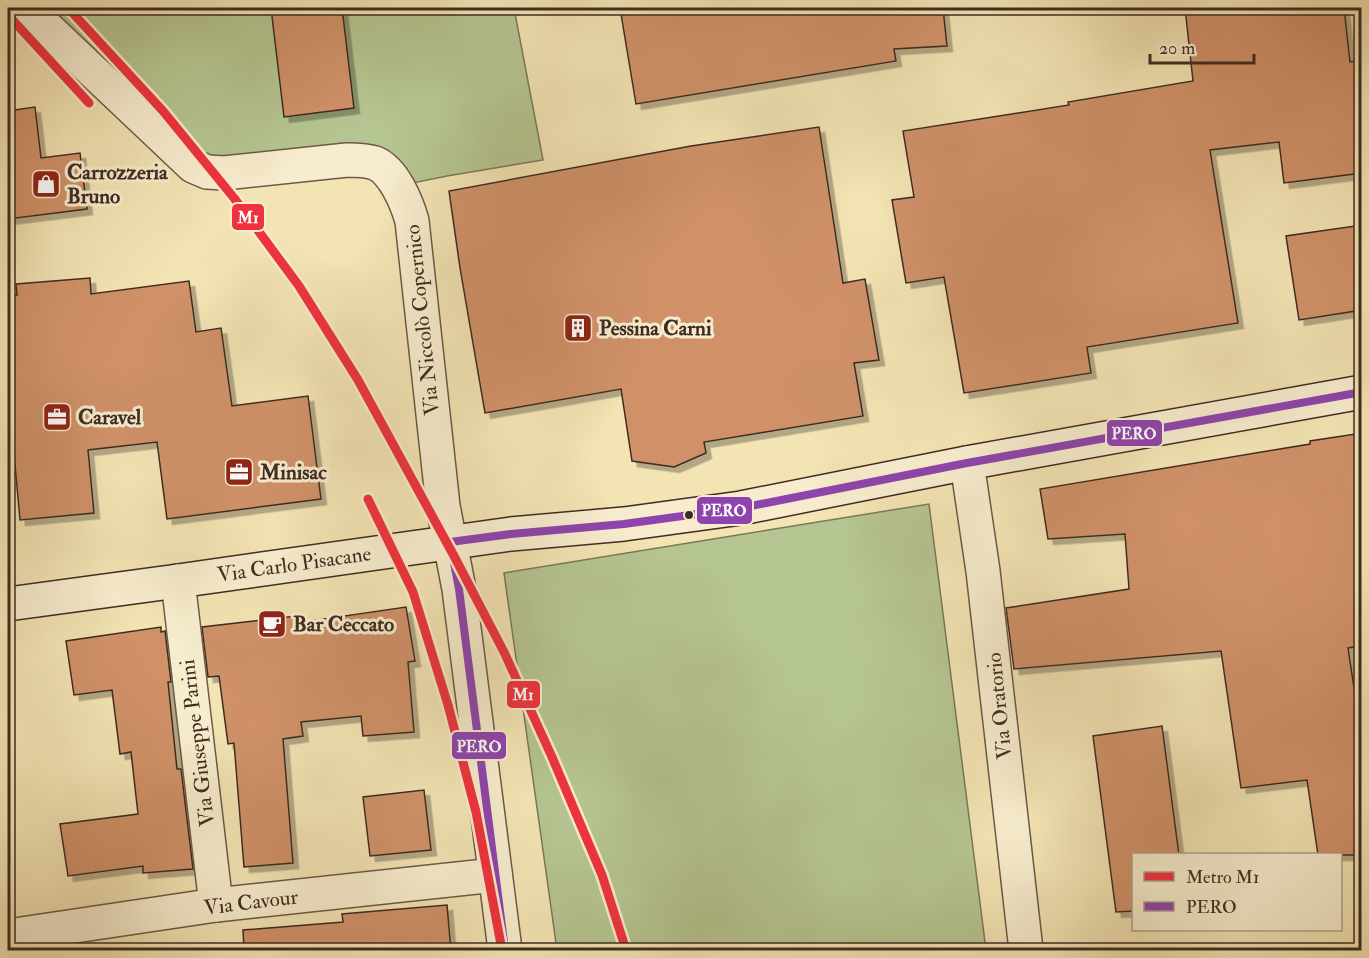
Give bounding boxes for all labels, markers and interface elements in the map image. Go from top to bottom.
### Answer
scale bar [1150,27,1254,65]
text: 20 m [1159,37,1195,60]
place label: Carrozzeria Bruno [67,159,169,210]
shop icon: Carrozzeria Bruno [30,168,62,200]
line badge: M1 [231,203,265,231]
text: M1 [236,208,259,228]
street label: Via Niccolò Copernico [399,223,446,417]
building icon: Pessina Carni [562,312,594,344]
place label: Pessina Carni [599,315,712,342]
office icon: Caravel [41,401,73,433]
place label: Caravel [78,404,142,431]
line badge: PERO [1106,419,1163,447]
text: PERO [1111,424,1157,444]
office icon: Minisac [223,456,255,488]
place label: Minisac [259,459,327,486]
line badge: PERO [696,496,753,525]
text: PERO [701,501,747,521]
unlabelled marker [683,509,695,521]
street label: Via Carlo Pisacane [215,540,373,589]
cafe icon: Bar Ceccato [256,608,288,640]
place label: Bar Ceccato [293,611,394,638]
street label: Via Oratorio [980,651,1019,761]
street label: Via Giuseppe Parini [174,657,221,828]
line badge: M1 [506,680,541,709]
text: M1 [511,685,534,705]
line badge: PERO [451,731,507,760]
text: PERO [456,737,502,757]
legend [1132,853,1342,931]
text: Metro M1 [1186,866,1259,889]
street label: Via Cavour [202,883,300,922]
text: PERO [1186,896,1237,919]

